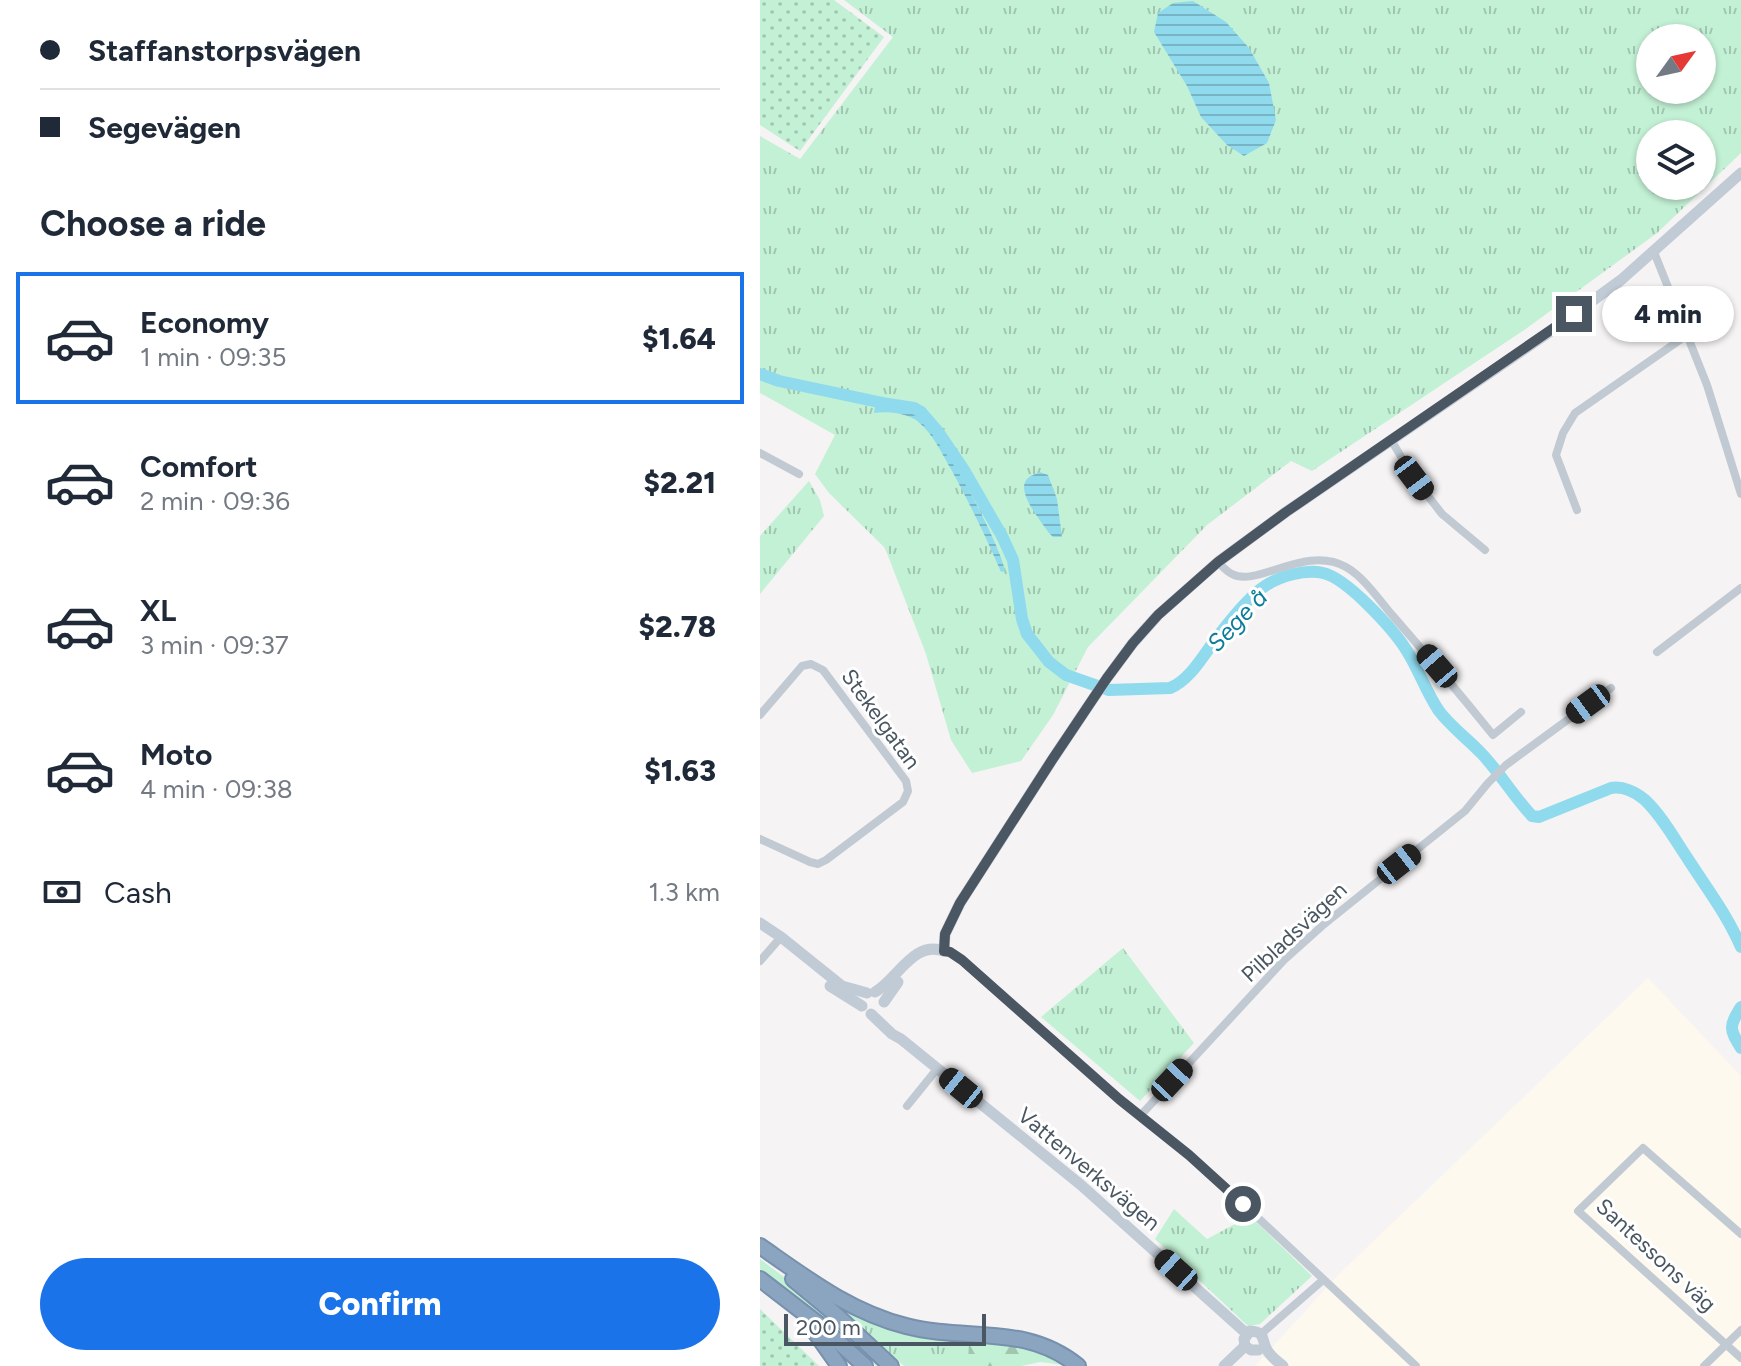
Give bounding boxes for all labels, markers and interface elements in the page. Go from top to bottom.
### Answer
north arrow [1636,24,1716,104]
map controls [1636,24,1716,200]
text: Staffanstorpsvägen [88,32,361,69]
text: Segevägen [88,109,241,146]
button: layers [1636,120,1716,200]
text: Choose a ride [40,202,266,245]
callout: 4 min [1602,286,1734,342]
route end [1556,296,1592,332]
text: 4 min [1634,298,1702,330]
icon: car [44,302,116,374]
text: Economy [140,304,269,341]
text: $1.64 [642,320,716,357]
text: 1 min · 09:35 [140,341,286,373]
icon: car [44,446,116,518]
text: Comfort [140,448,258,485]
car [1390,452,1438,504]
text: $2.21 [643,464,716,501]
text: 2 min · 09:36 [140,485,290,517]
water label: Sege å [1201,583,1273,657]
icon: car [44,590,116,662]
text: XL [140,592,176,629]
text: $2.78 [639,608,716,645]
text: 3 min · 09:37 [140,629,289,661]
car [1412,640,1462,692]
street label: Stekelgatan [836,664,926,774]
car [1562,680,1614,728]
icon: car [44,734,116,806]
text: Moto [140,736,212,773]
text: $1.63 [644,752,716,789]
text: 4 min · 09:38 [140,773,293,805]
car [1373,840,1425,888]
icon: cash [40,870,84,914]
text: Cash [104,874,172,911]
text: 1.3 km [649,876,720,908]
street label: Pilbladsvägen [1236,876,1352,988]
car [1147,1054,1197,1106]
car [935,1064,987,1112]
street label: Vattenverksvägen [1012,1102,1166,1236]
route start [1225,1186,1261,1222]
street label: Santessons väg [1590,1193,1722,1317]
car [1150,1245,1202,1295]
button: Confirm [40,1258,720,1350]
scale bar [784,1310,986,1346]
text: 200 m [796,1314,861,1341]

